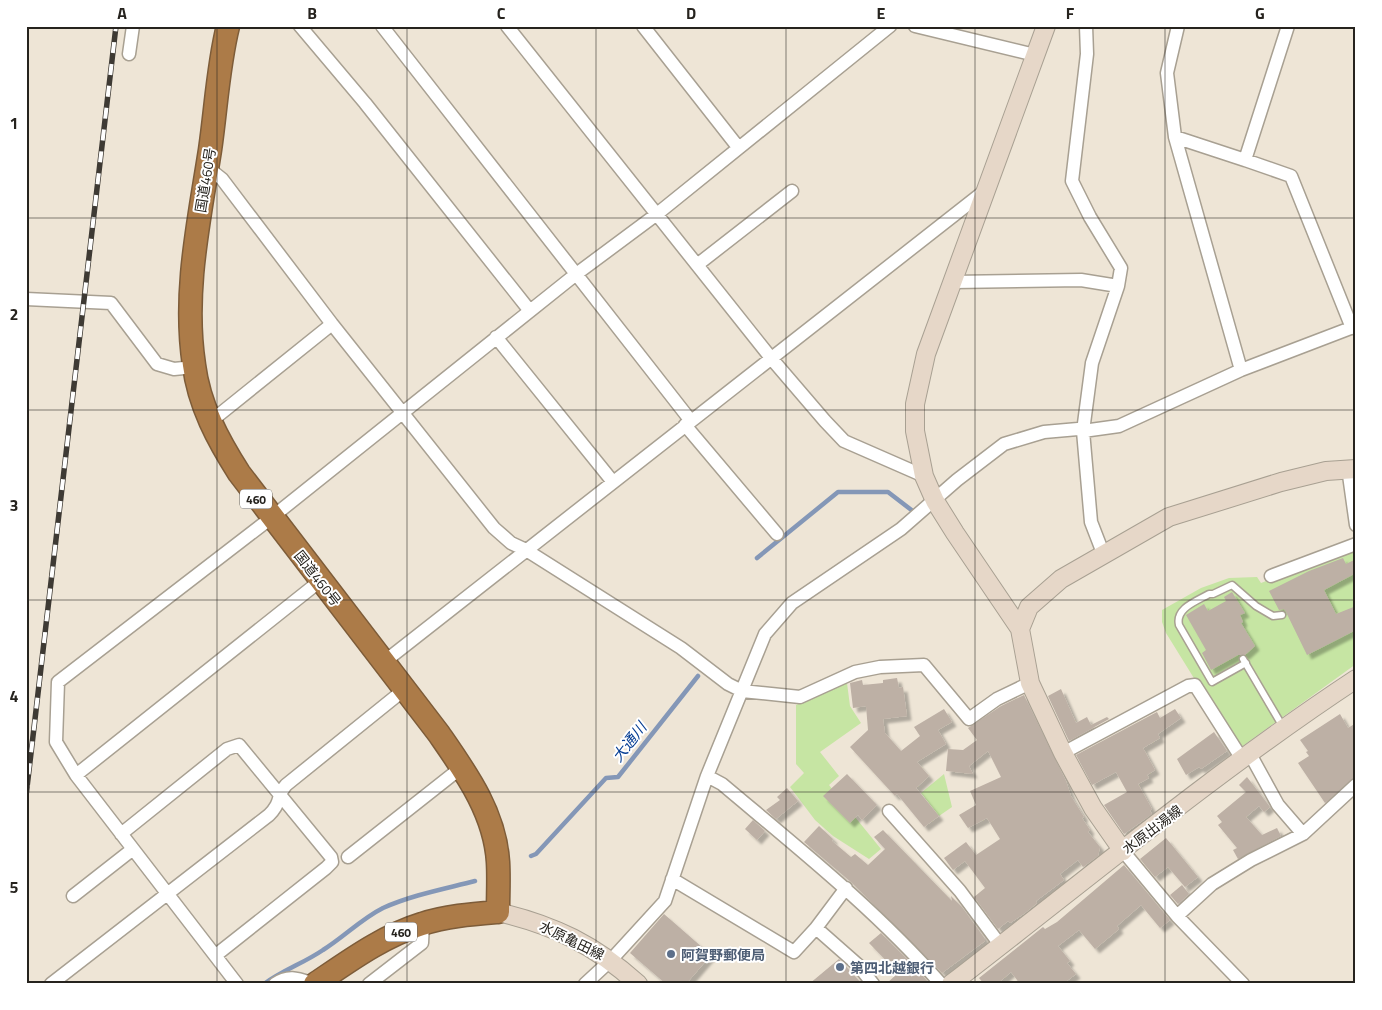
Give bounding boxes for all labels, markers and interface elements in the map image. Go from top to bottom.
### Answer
text: A [117,1,127,25]
text: B [307,1,317,25]
text: C [497,1,506,25]
text: D [686,1,696,25]
text: E [877,1,886,25]
text: F [1066,1,1075,25]
text: G [1255,1,1265,25]
text: 1 [10,111,18,135]
street label: 国道460号 [190,146,220,214]
text: 2 [10,302,18,326]
road number: 460 [240,489,272,508]
text: 3 [10,493,18,517]
street label: 国道460号 [290,546,346,610]
text: 4 [10,684,19,708]
water label: 大通川 [606,716,653,767]
street label: 水原出湯線 [1118,800,1186,858]
text: 5 [10,875,19,899]
street label: 水原亀田線 [536,915,608,965]
road number: 460 [385,922,417,942]
place label: 阿賀野郵便局 [681,944,765,965]
marker: 阿賀野郵便局 [665,948,677,960]
place label: 第四北越銀行 [850,957,934,978]
marker: 第四北越銀行 [834,961,846,973]

